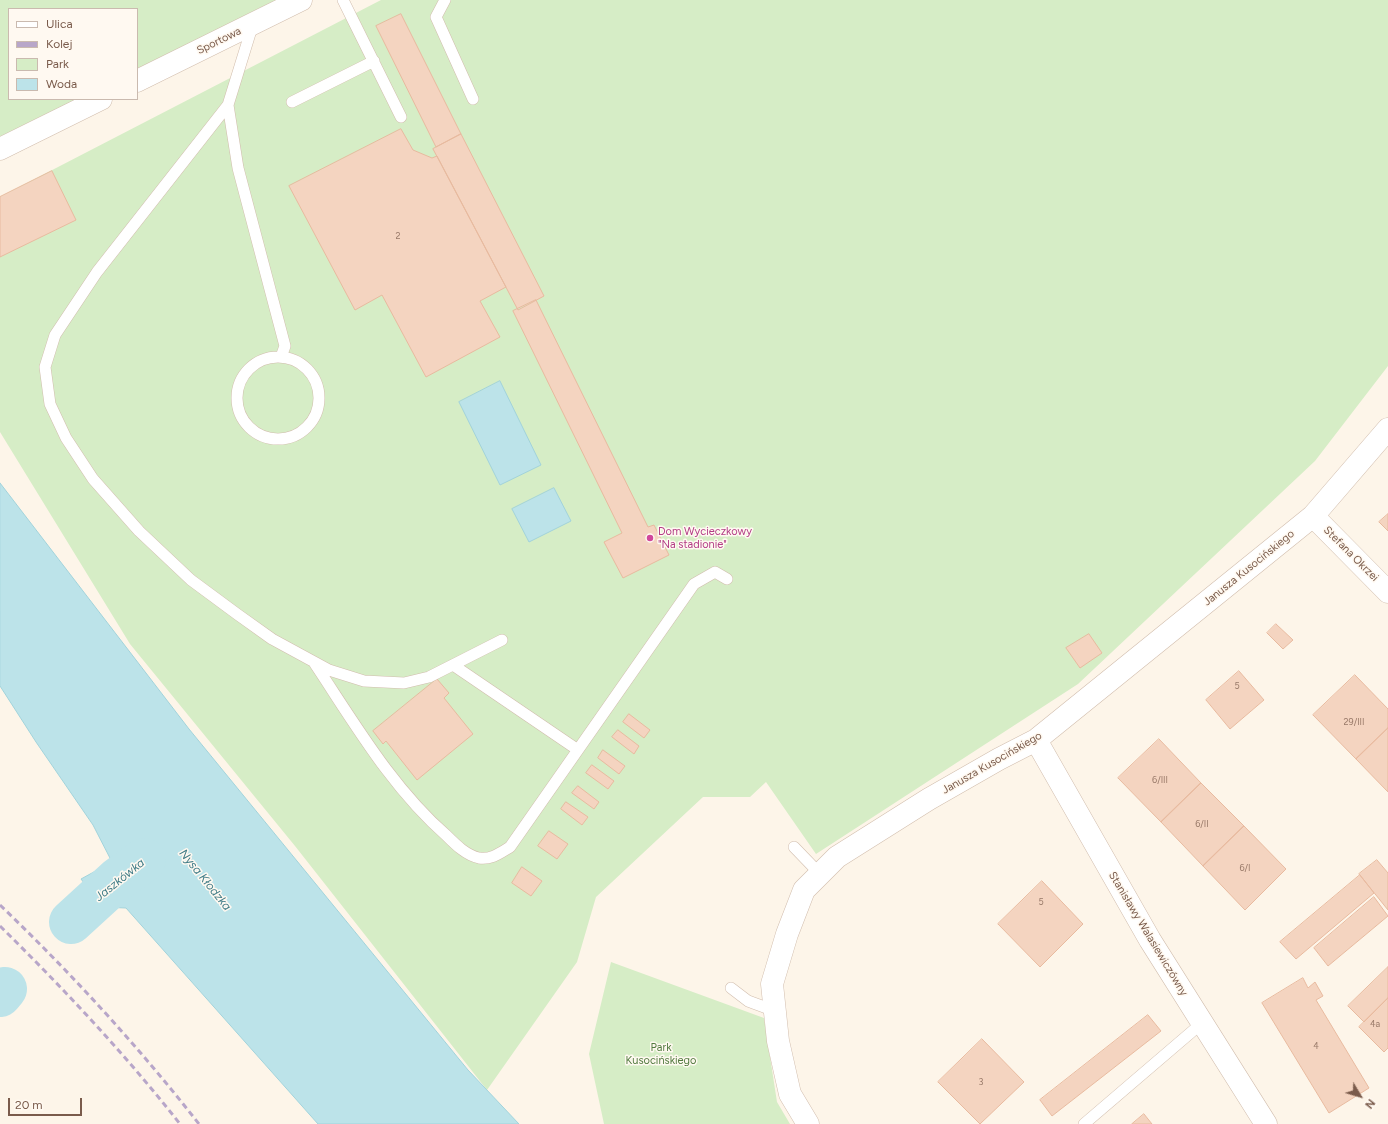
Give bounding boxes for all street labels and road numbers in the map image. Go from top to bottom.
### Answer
street label: Sportowa [195,25,243,57]
street label: Stefana Okrzei [1321,524,1381,584]
street label: Janusza Kusocińskiego [1201,527,1297,609]
street label: Janusza Kusocińskiego [940,729,1044,797]
street label: Stanisławy Walasiewiczówny [1106,869,1190,999]

